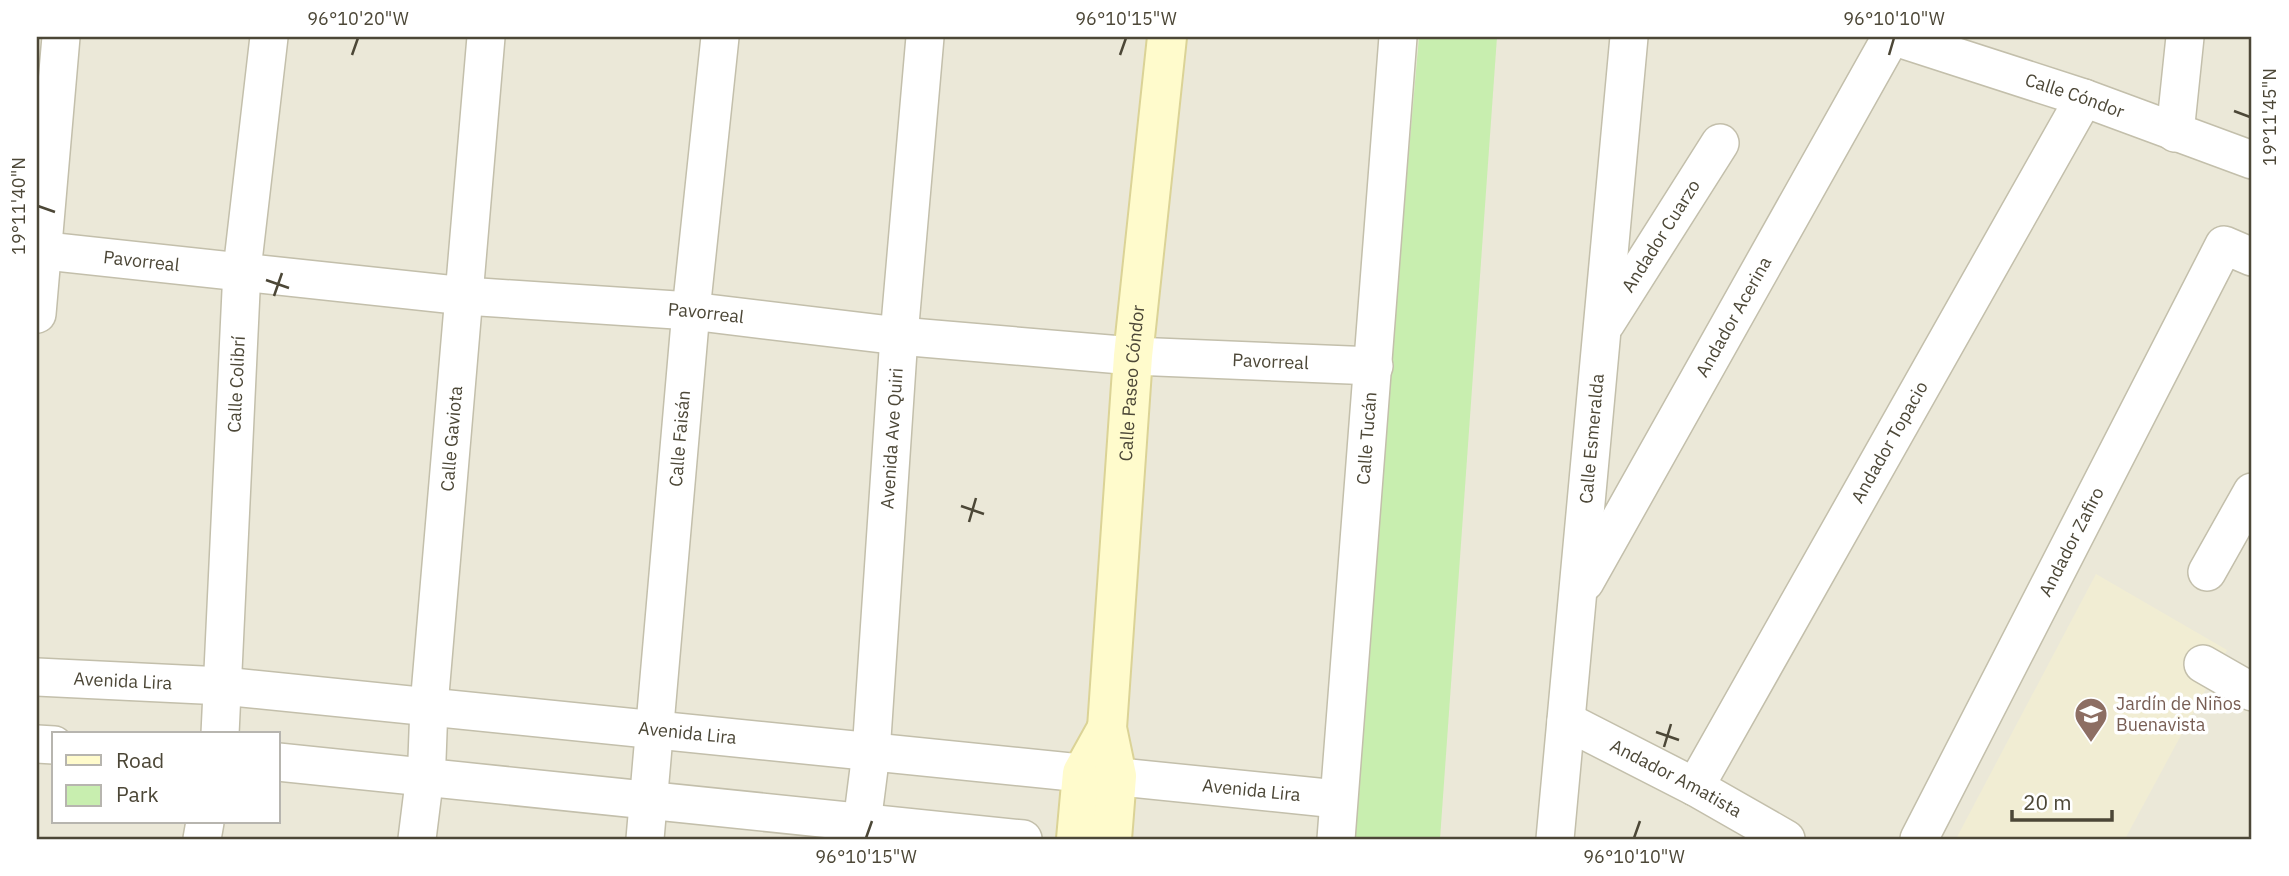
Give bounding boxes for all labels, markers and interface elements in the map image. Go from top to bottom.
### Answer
text: 96°10'20"W [307,7,409,30]
text: 96°10'15"W [1075,7,1177,30]
text: 96°10'10"W [1843,7,1945,30]
street label: Calle Cóndor [2022,68,2128,123]
text: 19°11'45"N [2258,68,2281,166]
text: 19°11'40"N [7,157,30,255]
street label: Andador Cuarzo [1616,175,1705,296]
street label: Pavorreal [102,245,181,276]
street label: Andador Acerina [1690,252,1777,381]
street label: Pavorreal [667,297,745,328]
street label: Calle Paseo Cóndor [1114,303,1149,462]
street label: Calle Colibrí [222,335,250,433]
street label: Pavorreal [1232,348,1309,374]
street label: Avenida Ave Quiri [875,367,908,510]
street label: Calle Esmeralda [1574,372,1609,505]
street label: Andador Topacio [1846,377,1933,507]
street label: Calle Gaviota [435,384,467,492]
street label: Calle Faisán [664,389,695,488]
street label: Calle Tucán [1351,391,1382,486]
street label: Andador Zafiro [2033,483,2109,600]
street label: Avenida Lira [73,667,173,695]
place label: Jardín de Niños Buenavista [2116,692,2242,736]
school or university icon: Jardín de Niños Buenavista [2072,695,2110,744]
street label: Avenida Lira [637,716,738,749]
legend [52,732,280,824]
street label: Andador Amatista [1607,734,1746,822]
text: Road [116,746,164,774]
street label: Avenida Lira [1201,773,1302,806]
scale bar [2012,778,2112,822]
text: Park [116,780,159,808]
text: 20 m [2023,788,2072,816]
text: 96°10'15"W [815,845,917,868]
text: 96°10'10"W [1583,845,1685,868]

